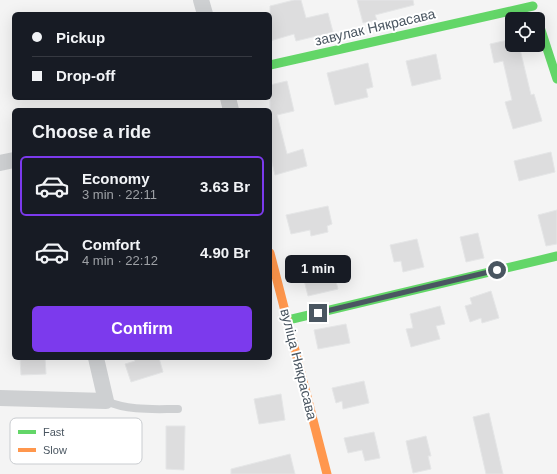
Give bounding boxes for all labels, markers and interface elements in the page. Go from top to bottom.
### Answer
street label: завулак Някрасава [313,5,437,49]
map controls [505,12,545,52]
button: locate [505,12,545,52]
text: Pickup [56,29,105,46]
text: Drop-off [56,67,115,84]
text: Choose a ride [32,122,151,142]
icon: car [34,168,70,204]
text: Economy [82,170,150,187]
text: 3.63 Br [200,178,250,195]
text: 3 min · 22:11 [82,187,157,202]
icon: car [34,234,70,270]
text: Comfort [82,236,140,253]
text: 4.90 Br [200,244,250,261]
text: 4 min · 22:12 [82,253,158,268]
callout: 1 min [285,255,351,283]
text: 1 min [301,261,335,276]
route start [488,261,506,279]
route end [309,304,327,322]
button: Confirm [32,306,252,352]
street label: вуліца Някрасава [277,307,321,421]
legend [10,418,142,464]
text: Fast [43,426,64,438]
text: Slow [43,444,67,456]

